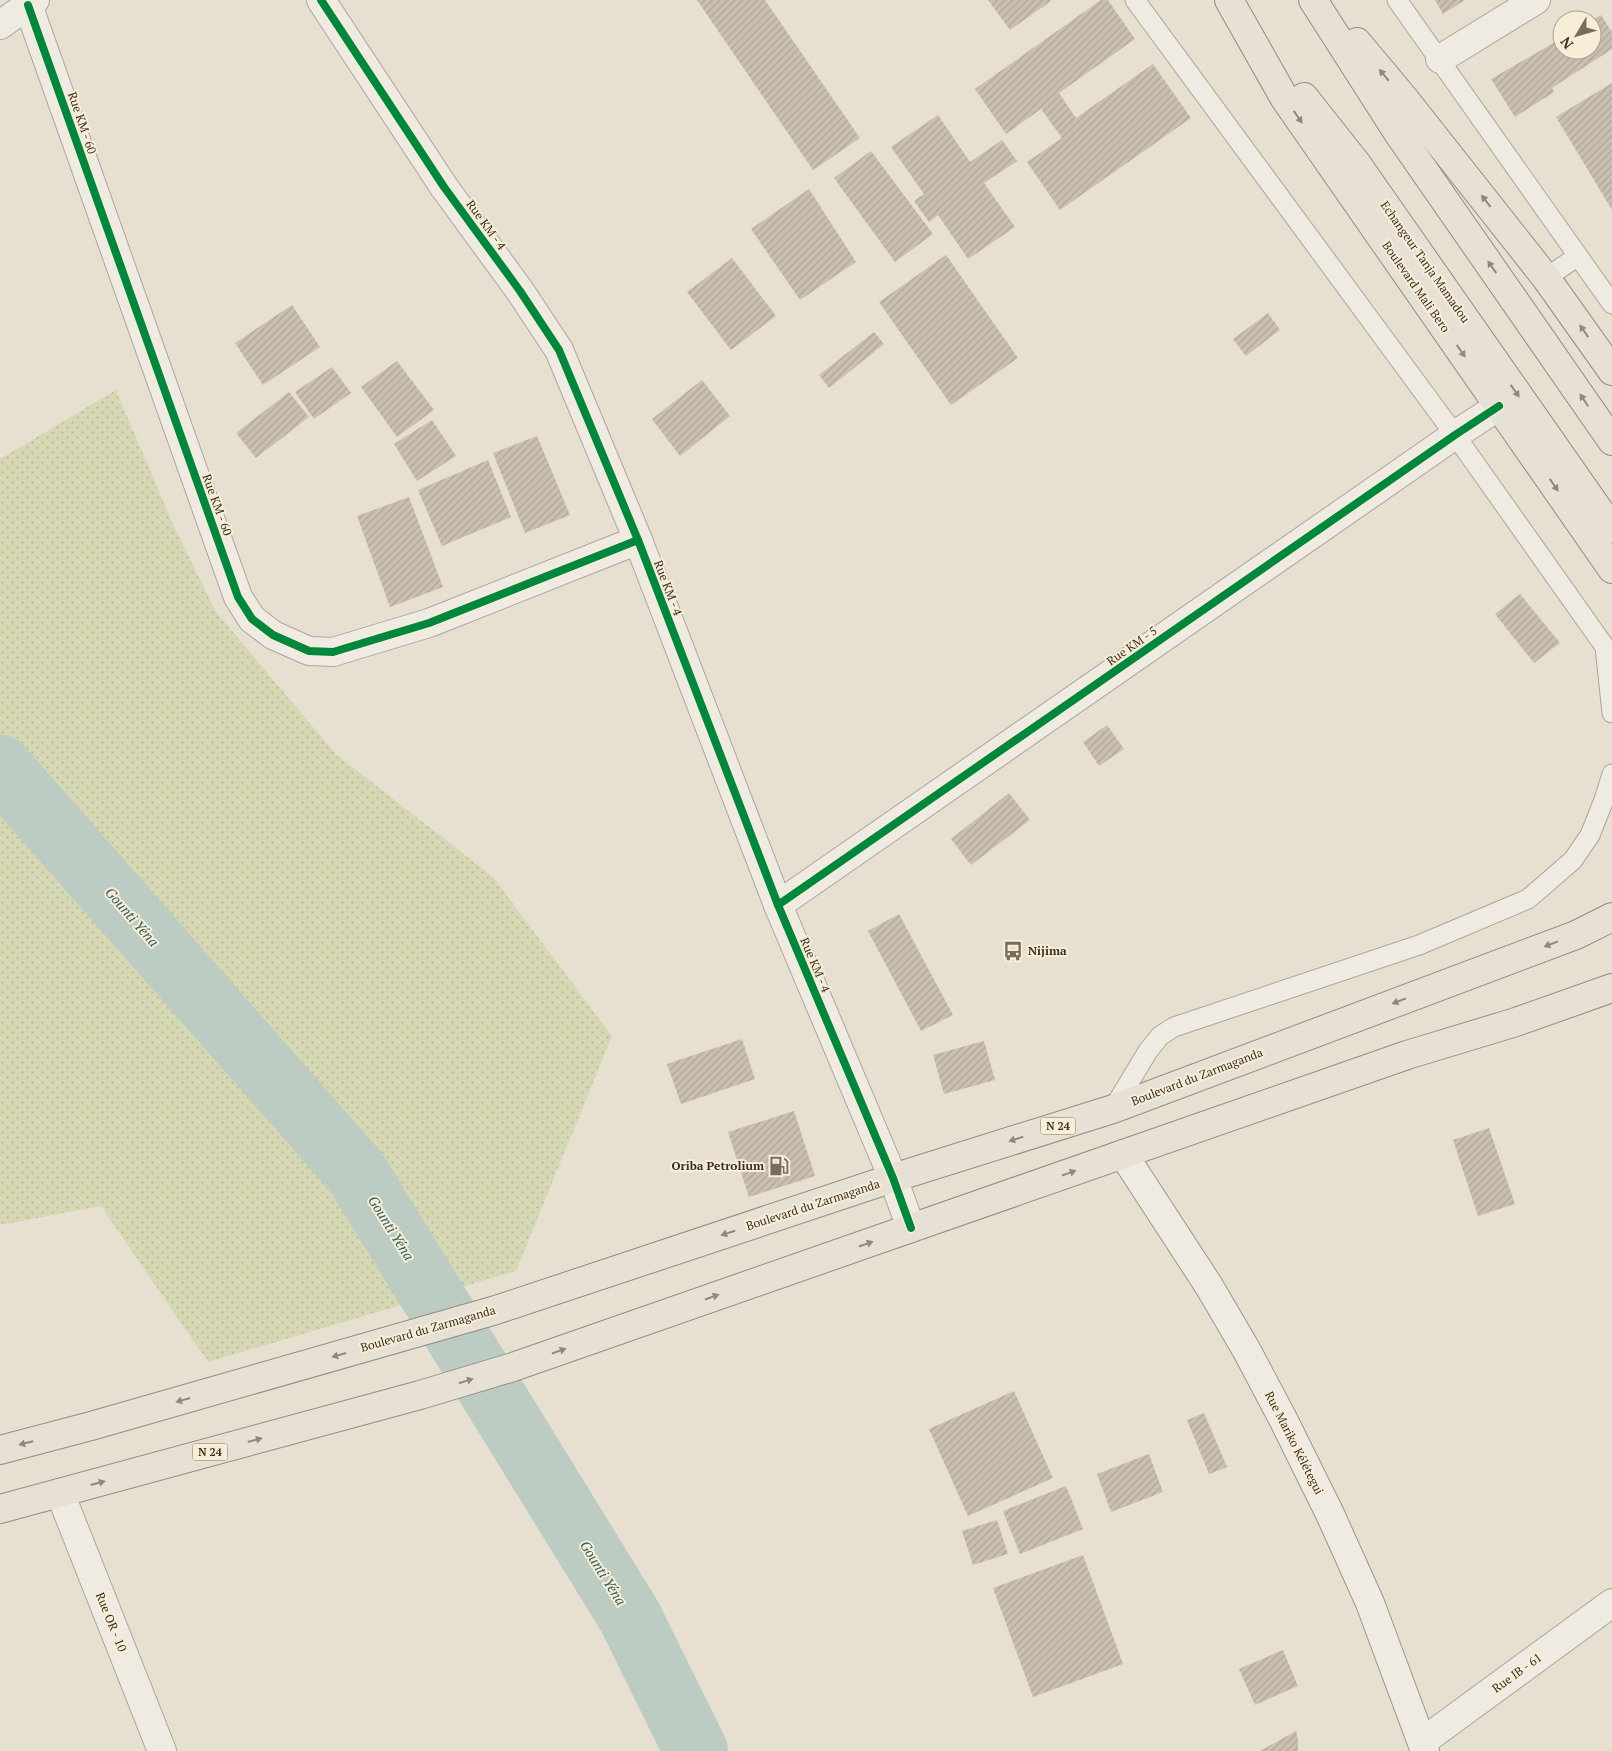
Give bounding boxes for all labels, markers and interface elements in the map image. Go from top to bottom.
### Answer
north arrow [1552,10,1602,60]
text: N [1555,33,1577,53]
one-way arrow [1379,68,1390,81]
street label: Rue KM - 60 [65,90,100,156]
one-way arrow [1293,111,1303,124]
one-way arrow [1480,195,1491,208]
street label: Rue KM - 4 [463,197,510,253]
street label: Echangeur Tanja Mamadou [1378,198,1473,326]
street label: Boulevard Mali Bero [1379,238,1454,336]
one-way arrow [1487,260,1497,274]
one-way arrow [1579,324,1589,338]
one-way arrow [1456,344,1466,358]
one-way arrow [1510,384,1520,397]
one-way arrow [1579,394,1589,407]
street label: Rue KM - 60 [199,472,236,538]
one-way arrow [1549,478,1559,491]
street label: Rue KM - 4 [651,558,686,618]
street label: Rue KM - 5 [1104,623,1160,668]
water label: Gounti Yéna [101,883,163,950]
street label: Rue KM - 4 [797,935,834,995]
bus stop icon: Nijima [1002,940,1024,962]
one-way arrow [1544,941,1559,948]
place label: Nijima [1028,943,1067,958]
one-way arrow [1391,997,1406,1005]
street label: Boulevard du Zarmaganda [1129,1044,1265,1109]
road number: N 24 [1040,1118,1076,1134]
one-way arrow [1008,1136,1023,1144]
fuel station icon: Oriba Petrolium [768,1155,790,1177]
place label: Oriba Petrolium [671,1158,764,1173]
one-way arrow [1062,1169,1077,1177]
street label: Boulevard du Zarmaganda [744,1176,882,1233]
water label: Gounti Yéna [364,1192,419,1264]
one-way arrow [721,1229,736,1237]
one-way arrow [858,1240,873,1247]
one-way arrow [705,1293,720,1300]
street label: Boulevard du Zarmaganda [359,1302,497,1355]
one-way arrow [552,1347,567,1355]
one-way arrow [331,1351,346,1359]
one-way arrow [459,1377,474,1385]
street label: Rue Mariko Kélétegui [1262,1389,1327,1497]
one-way arrow [175,1396,190,1404]
one-way arrow [247,1436,262,1444]
one-way arrow [19,1439,34,1447]
road number: N 24 [192,1444,228,1460]
one-way arrow [90,1478,105,1486]
water label: Gounti Yéna [576,1537,631,1609]
street label: Rue OR - 10 [93,1590,130,1654]
street label: Rue IB - 61 [1489,1650,1545,1696]

